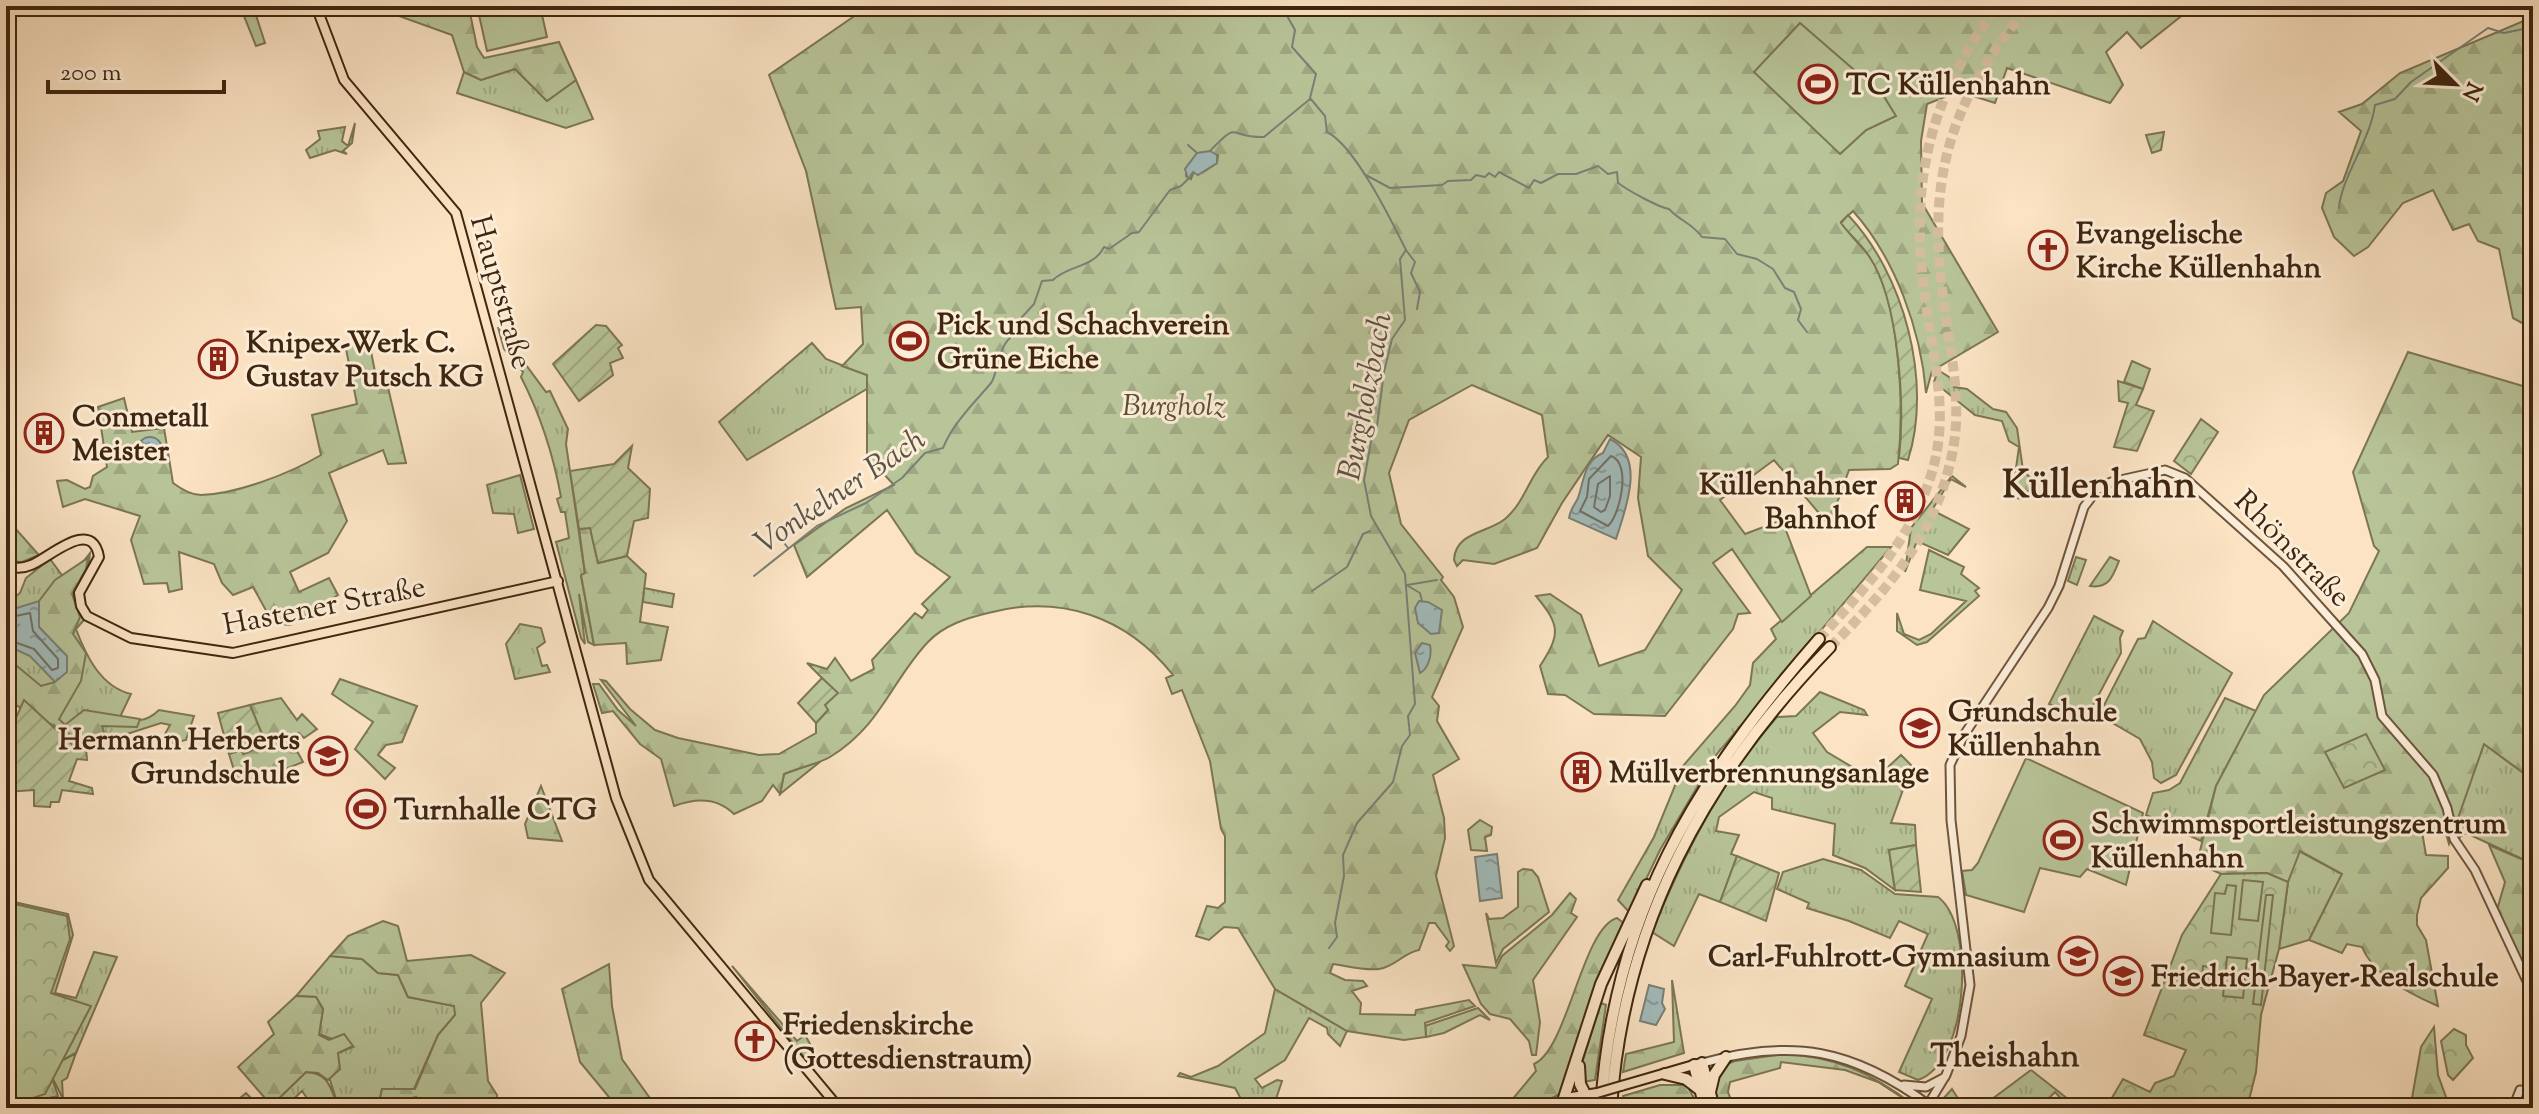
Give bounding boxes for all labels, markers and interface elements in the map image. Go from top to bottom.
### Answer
scale bar [48,44,224,94]
north arrow [2415,44,2495,124]
text: 200 m [60,57,122,91]
sports icon: TC Küllenhahn [1797,63,1839,105]
place label: TC Küllenhahn [1846,65,2051,108]
text: N [2452,76,2489,106]
street label: Hauptstraße [457,211,542,375]
place label: Evangelische Kirche Küllenhahn [2076,214,2322,291]
church icon: Evangelische Kirche Küllenhahn [2027,229,2069,271]
place label: Pick und Schachverein Grüne Eiche [937,305,1230,382]
water label: Burgholzbach [1328,308,1406,484]
sports icon: Pick und Schachverein Grüne Eiche [888,320,930,362]
place label: Knipex-Werk C. Gustav Putsch KG [246,323,484,400]
building icon: Knipex-Werk C. Gustav Putsch KG [197,338,239,380]
park label: Burgholz [1122,386,1226,429]
place label: Conmetall Meister [72,397,209,474]
building icon: Conmetall Meister [23,412,65,454]
water label: Vonkelner Bach [746,418,936,567]
district label: Küllenhahn [2002,461,2196,515]
place label: Küllenhahner Bahnhof [1699,465,1879,542]
building icon: Küllenhahner Bahnhof [1884,480,1926,522]
street label: Rhönstraße [2223,482,2359,618]
street label: Hastener Straße [219,567,430,648]
place label: Grundschule Küllenhahn [1948,692,2117,769]
school or university icon: Grundschule Küllenhahn [1899,707,1941,749]
place label: Hermann Herberts Grundschule [58,720,300,797]
school or university icon: Hermann Herberts Grundschule [307,735,349,777]
building icon: Müllverbrennungsanlage [1560,751,1602,793]
place label: Müllverbrennungsanlage [1609,753,1929,796]
sports icon: Turnhalle CTG [345,788,387,830]
place label: Turnhalle CTG [394,790,597,833]
place label: Schwimmsportleistungszentrum Küllenhahn [2091,804,2507,881]
sports icon: Schwimmsportleistungszentrum Küllenhahn [2042,819,2084,861]
school or university icon: Carl-Fuhlrott-Gymnasium [2057,935,2099,977]
place label: Carl-Fuhlrott-Gymnasium [1708,937,2050,980]
school or university icon: Friedrich-Bayer-Realschule [2102,955,2144,997]
place label: Friedrich-Bayer-Realschule [2151,957,2499,1000]
place label: Friedenskirche (Gottesdienstraum) [783,1005,1033,1082]
church icon: Friedenskirche (Gottesdienstraum) [734,1020,776,1062]
district label: Theishahn [1931,1035,2079,1081]

